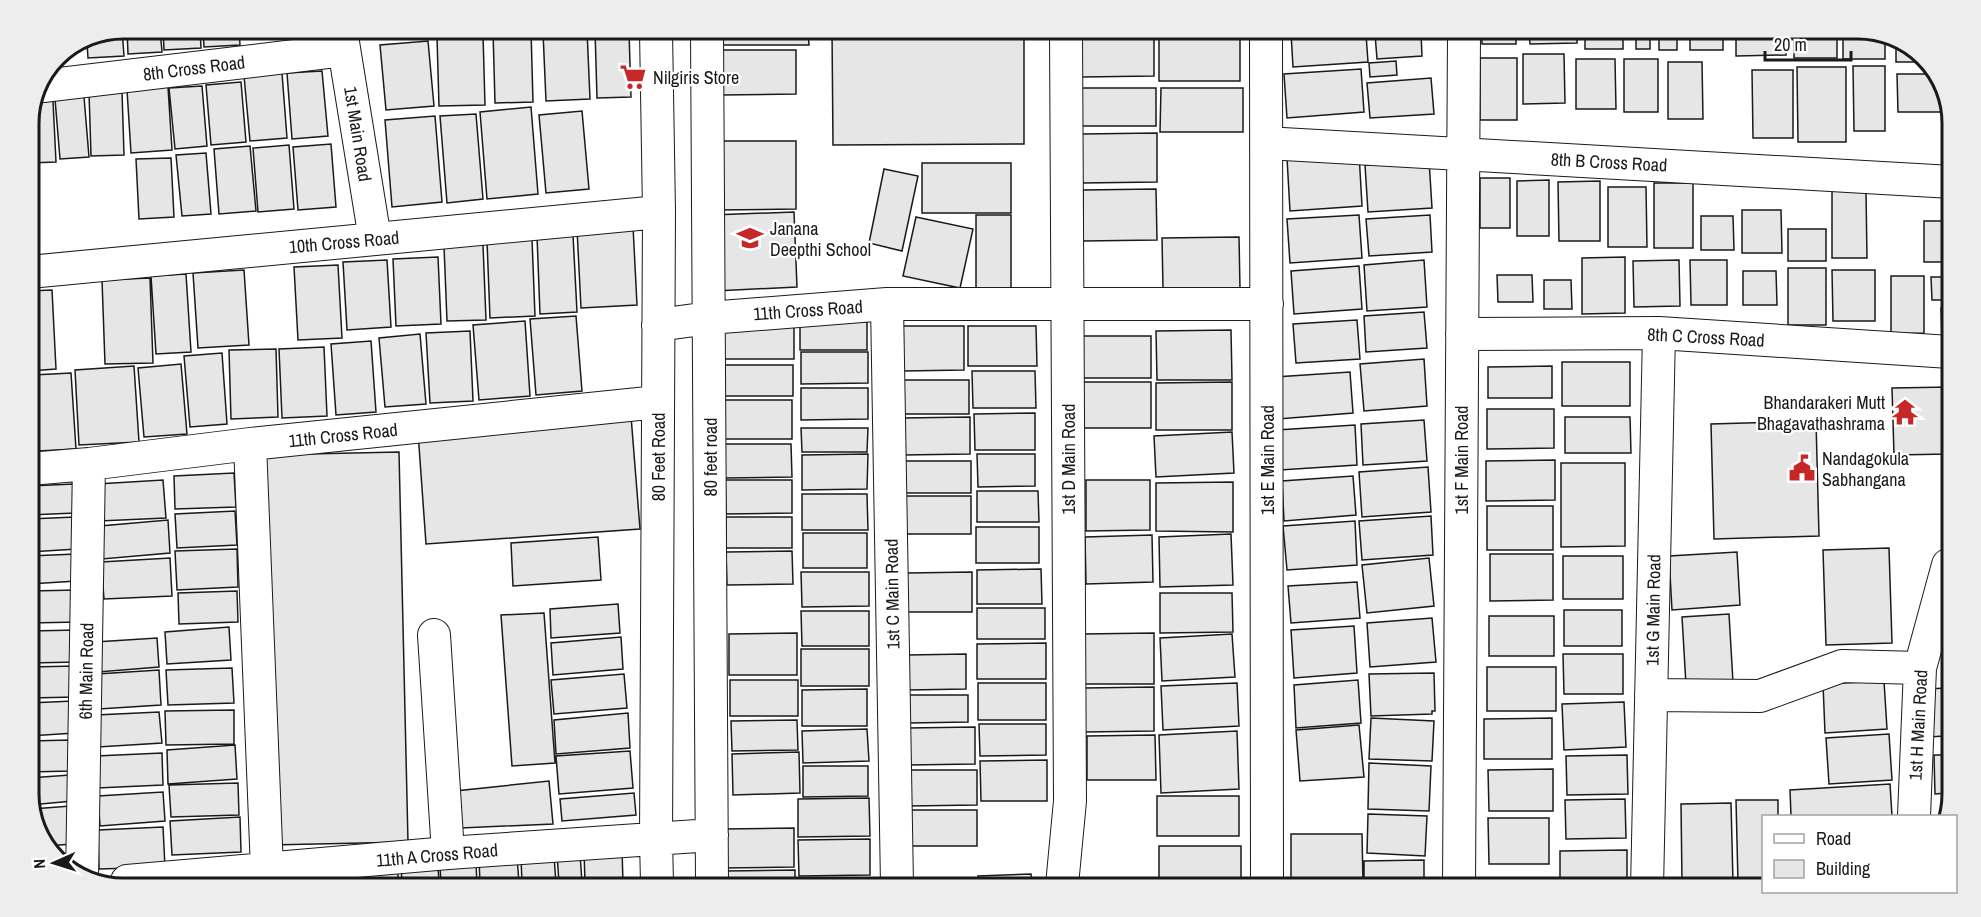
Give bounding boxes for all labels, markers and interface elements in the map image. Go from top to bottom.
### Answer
scale bar [1765,24,1850,62]
text: 20 m [1774,32,1807,57]
street label: 8th Cross Road [142,49,246,87]
supermarket icon: Nilgiris Store [618,62,648,92]
place label: Nilgiris Store [653,65,739,90]
street label: 1st Main Road [338,85,378,183]
street label: 8th B Cross Road [1550,146,1668,178]
place label: Janana Deepthi School [770,216,871,262]
school or university icon: Janana Deepthi School [735,223,765,253]
street label: 10th Cross Road [288,225,400,259]
street label: 11th Cross Road [752,294,864,326]
street label: 8th C Cross Road [1647,321,1765,353]
place label: Bhandarakeri Mutt Bhagavathashrama [1757,390,1885,436]
temple icon: Bhandarakeri Mutt Bhagavathashrama [1890,397,1920,427]
street label: 1st D Main Road [1056,404,1081,514]
street label: 1st E Main Road [1255,405,1280,515]
street label: 1st F Main Road [1449,405,1474,515]
street label: 80 Feet Road [646,413,671,501]
street label: 11th Cross Road [287,417,399,453]
street label: 80 feet road [698,418,723,496]
place label: Nandagokula Sabhangana [1822,446,1909,492]
public building icon: Nandagokula Sabhangana [1787,453,1817,483]
street label: 1st C Main Road [879,538,905,650]
street label: 1st G Main Road [1640,554,1666,666]
street label: 6th Main Road [73,622,99,720]
street label: 1st H Main Road [1903,669,1933,781]
legend [1762,815,1957,893]
text: Road [1816,826,1851,851]
north arrow [24,833,84,893]
street label: 11th A Cross Road [375,837,499,873]
text: Building [1816,856,1871,881]
text: N [28,858,50,869]

